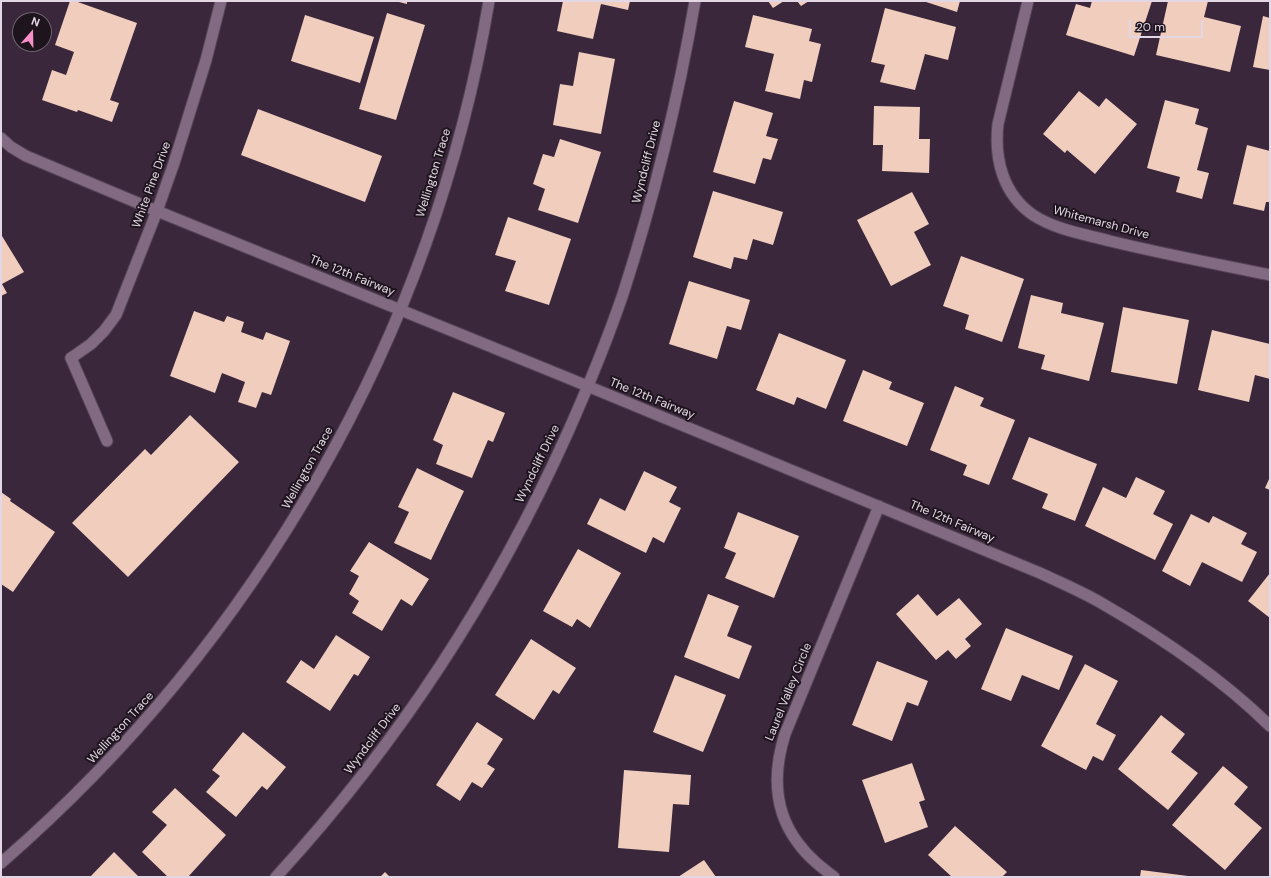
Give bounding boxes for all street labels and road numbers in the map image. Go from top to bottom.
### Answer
street label: Wyndcliff Drive [630,119,664,205]
street label: Wellington Trace [414,127,454,219]
street label: White Pine Drive [130,140,174,230]
street label: Whitemarsh Drive [1051,203,1151,243]
street label: The 12th Fairway [307,252,397,300]
street label: The 12th Fairway [607,375,697,423]
street label: Wyndcliff Drive [513,423,563,505]
street label: Wellington Trace [279,424,337,512]
street label: The 12th Fairway [907,498,997,546]
street label: Laurel Valley Circle [763,641,815,743]
street label: Wellington Trace [85,689,157,767]
street label: Wyndcliff Drive [342,701,404,777]

